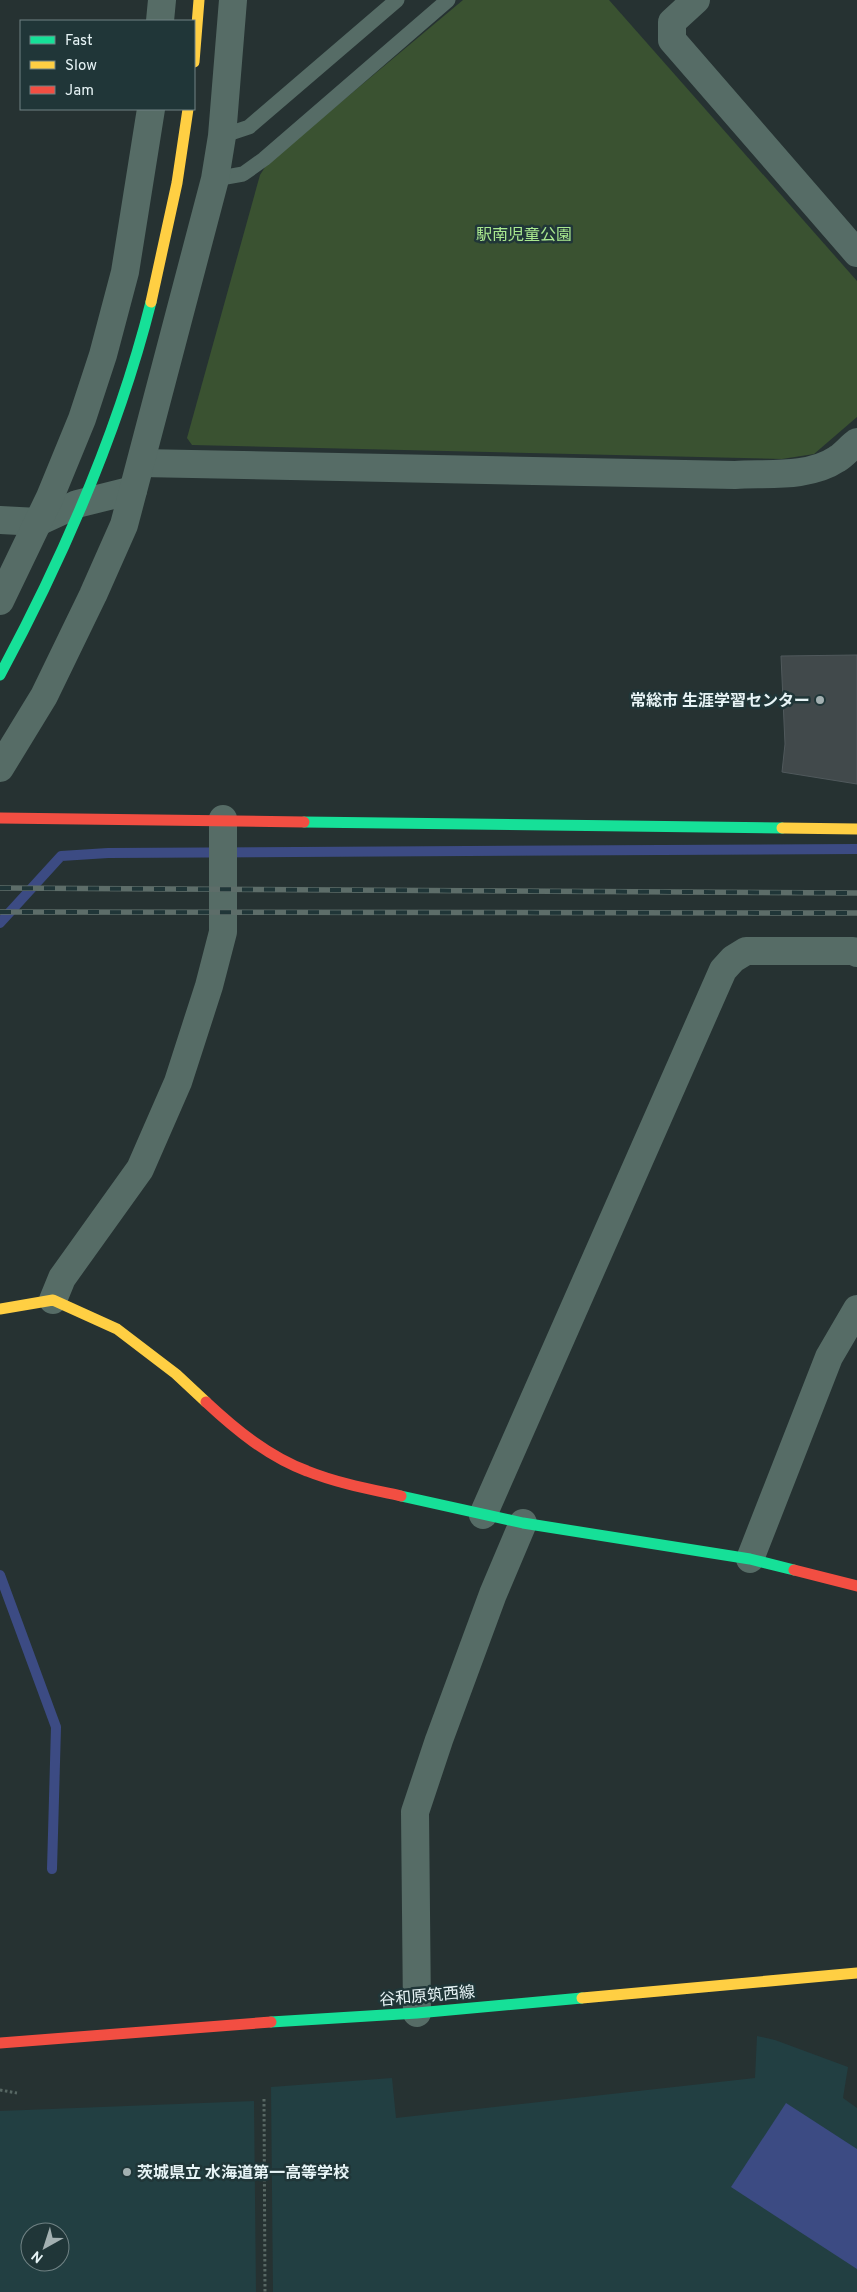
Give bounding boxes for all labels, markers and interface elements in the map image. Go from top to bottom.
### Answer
legend [20,20,195,110]
text: Fast [65,32,93,51]
text: Slow [65,57,97,76]
text: Jam [65,82,94,101]
park label: 駅南児童公園 [476,226,572,246]
place label: 常総市 生涯学習センター [630,691,810,712]
marker: 常総市 生涯学習センター [814,694,826,706]
street label: 谷和原筑西線 [378,1983,476,2011]
place label: 茨城県立 水海道第一高等学校 [137,2163,349,2184]
marker: 茨城県立 水海道第一高等学校 [121,2166,133,2178]
north arrow [20,2222,70,2272]
text: N [29,2246,47,2266]

